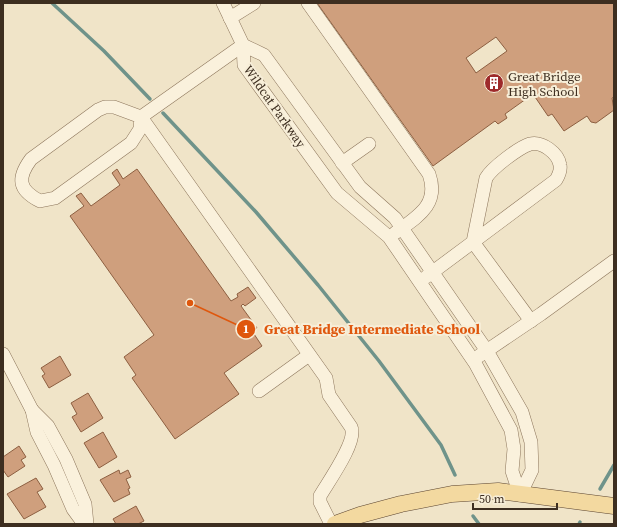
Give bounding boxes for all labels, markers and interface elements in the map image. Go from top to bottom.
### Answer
street label: Wildcat Parkway [240,62,310,151]
place label: Great Bridge High School [508,68,581,100]
building icon: Great Bridge High School [483,72,505,94]
callout: Great Bridge Intermediate School [236,316,488,342]
text: Great Bridge Intermediate School [264,319,480,339]
text: 1 [243,321,249,337]
scale bar [473,485,557,511]
text: 50 m [479,491,505,507]

